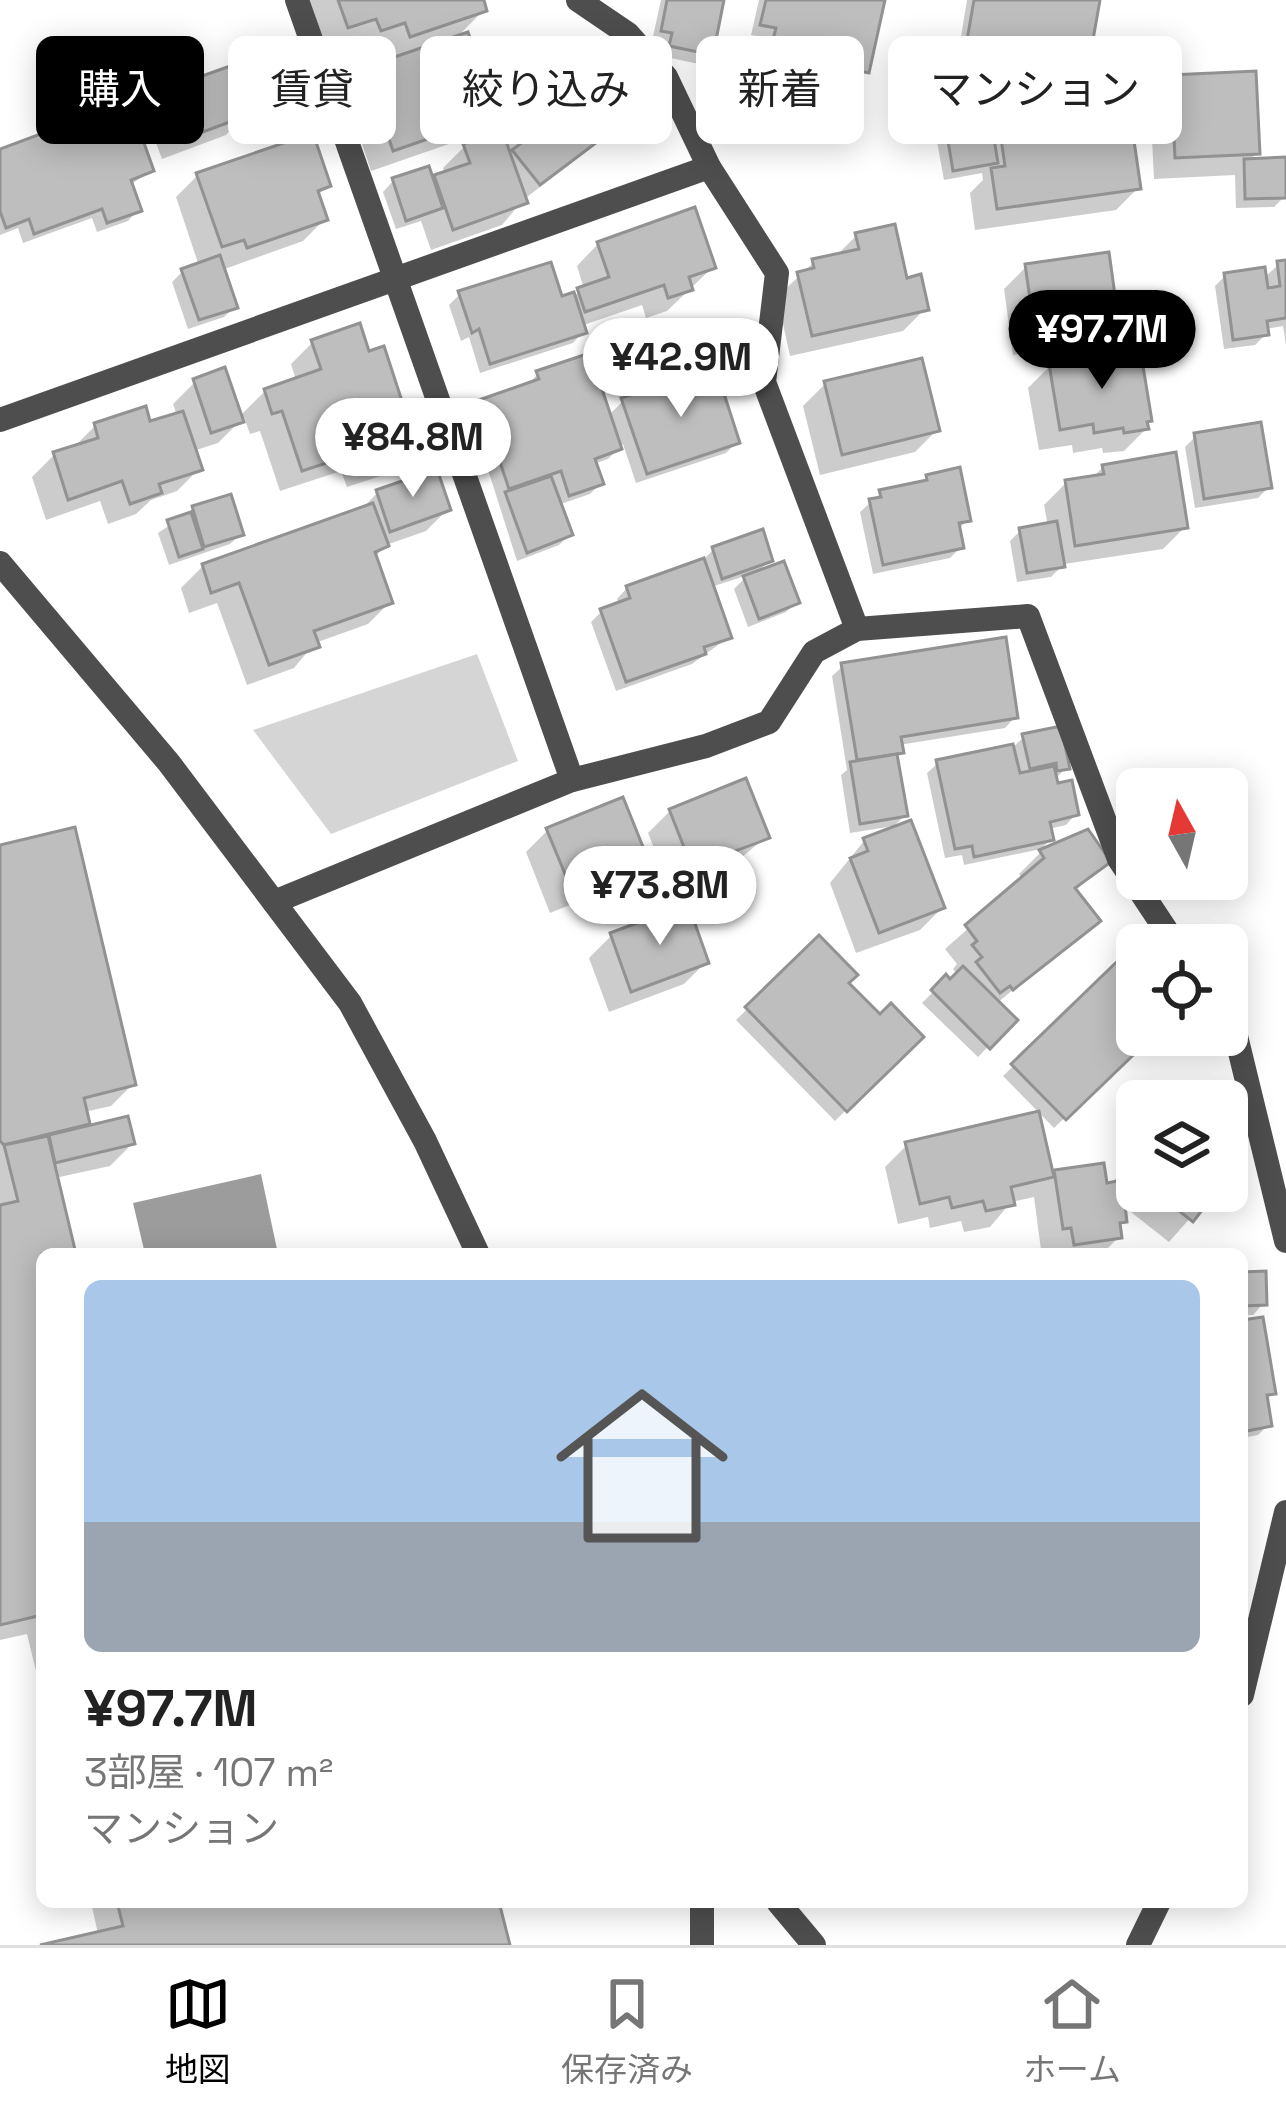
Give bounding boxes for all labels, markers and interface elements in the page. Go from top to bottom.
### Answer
chip: 購入 [36,36,204,144]
chip: 賃貸 [228,36,396,144]
chip: 絞り込み [420,36,672,144]
chip: 新着 [696,36,864,144]
chip: マンション [888,36,1182,144]
pin: ¥97.7M [1004,290,1200,392]
text: ¥97.7M [1036,304,1168,353]
pin: ¥42.9M [583,318,779,420]
text: ¥42.9M [610,332,752,381]
pin: ¥84.8M [315,398,511,500]
text: ¥84.8M [342,412,484,461]
north arrow [1116,768,1248,900]
map controls [1116,768,1248,1212]
pin: ¥73.8M [562,846,758,948]
text: ¥73.8M [591,860,729,909]
button: locate [1116,924,1248,1056]
button: layers [1116,1080,1248,1212]
icon: home [534,1358,750,1574]
text: ¥97.7M [84,1676,258,1741]
text: 3部屋 · 107 m² [84,1748,333,1797]
text: マンション [84,1804,279,1853]
tab: 地図 [165,1971,231,2091]
tab: 保存済み [561,1971,693,2091]
tab: ホーム [1023,1971,1121,2091]

